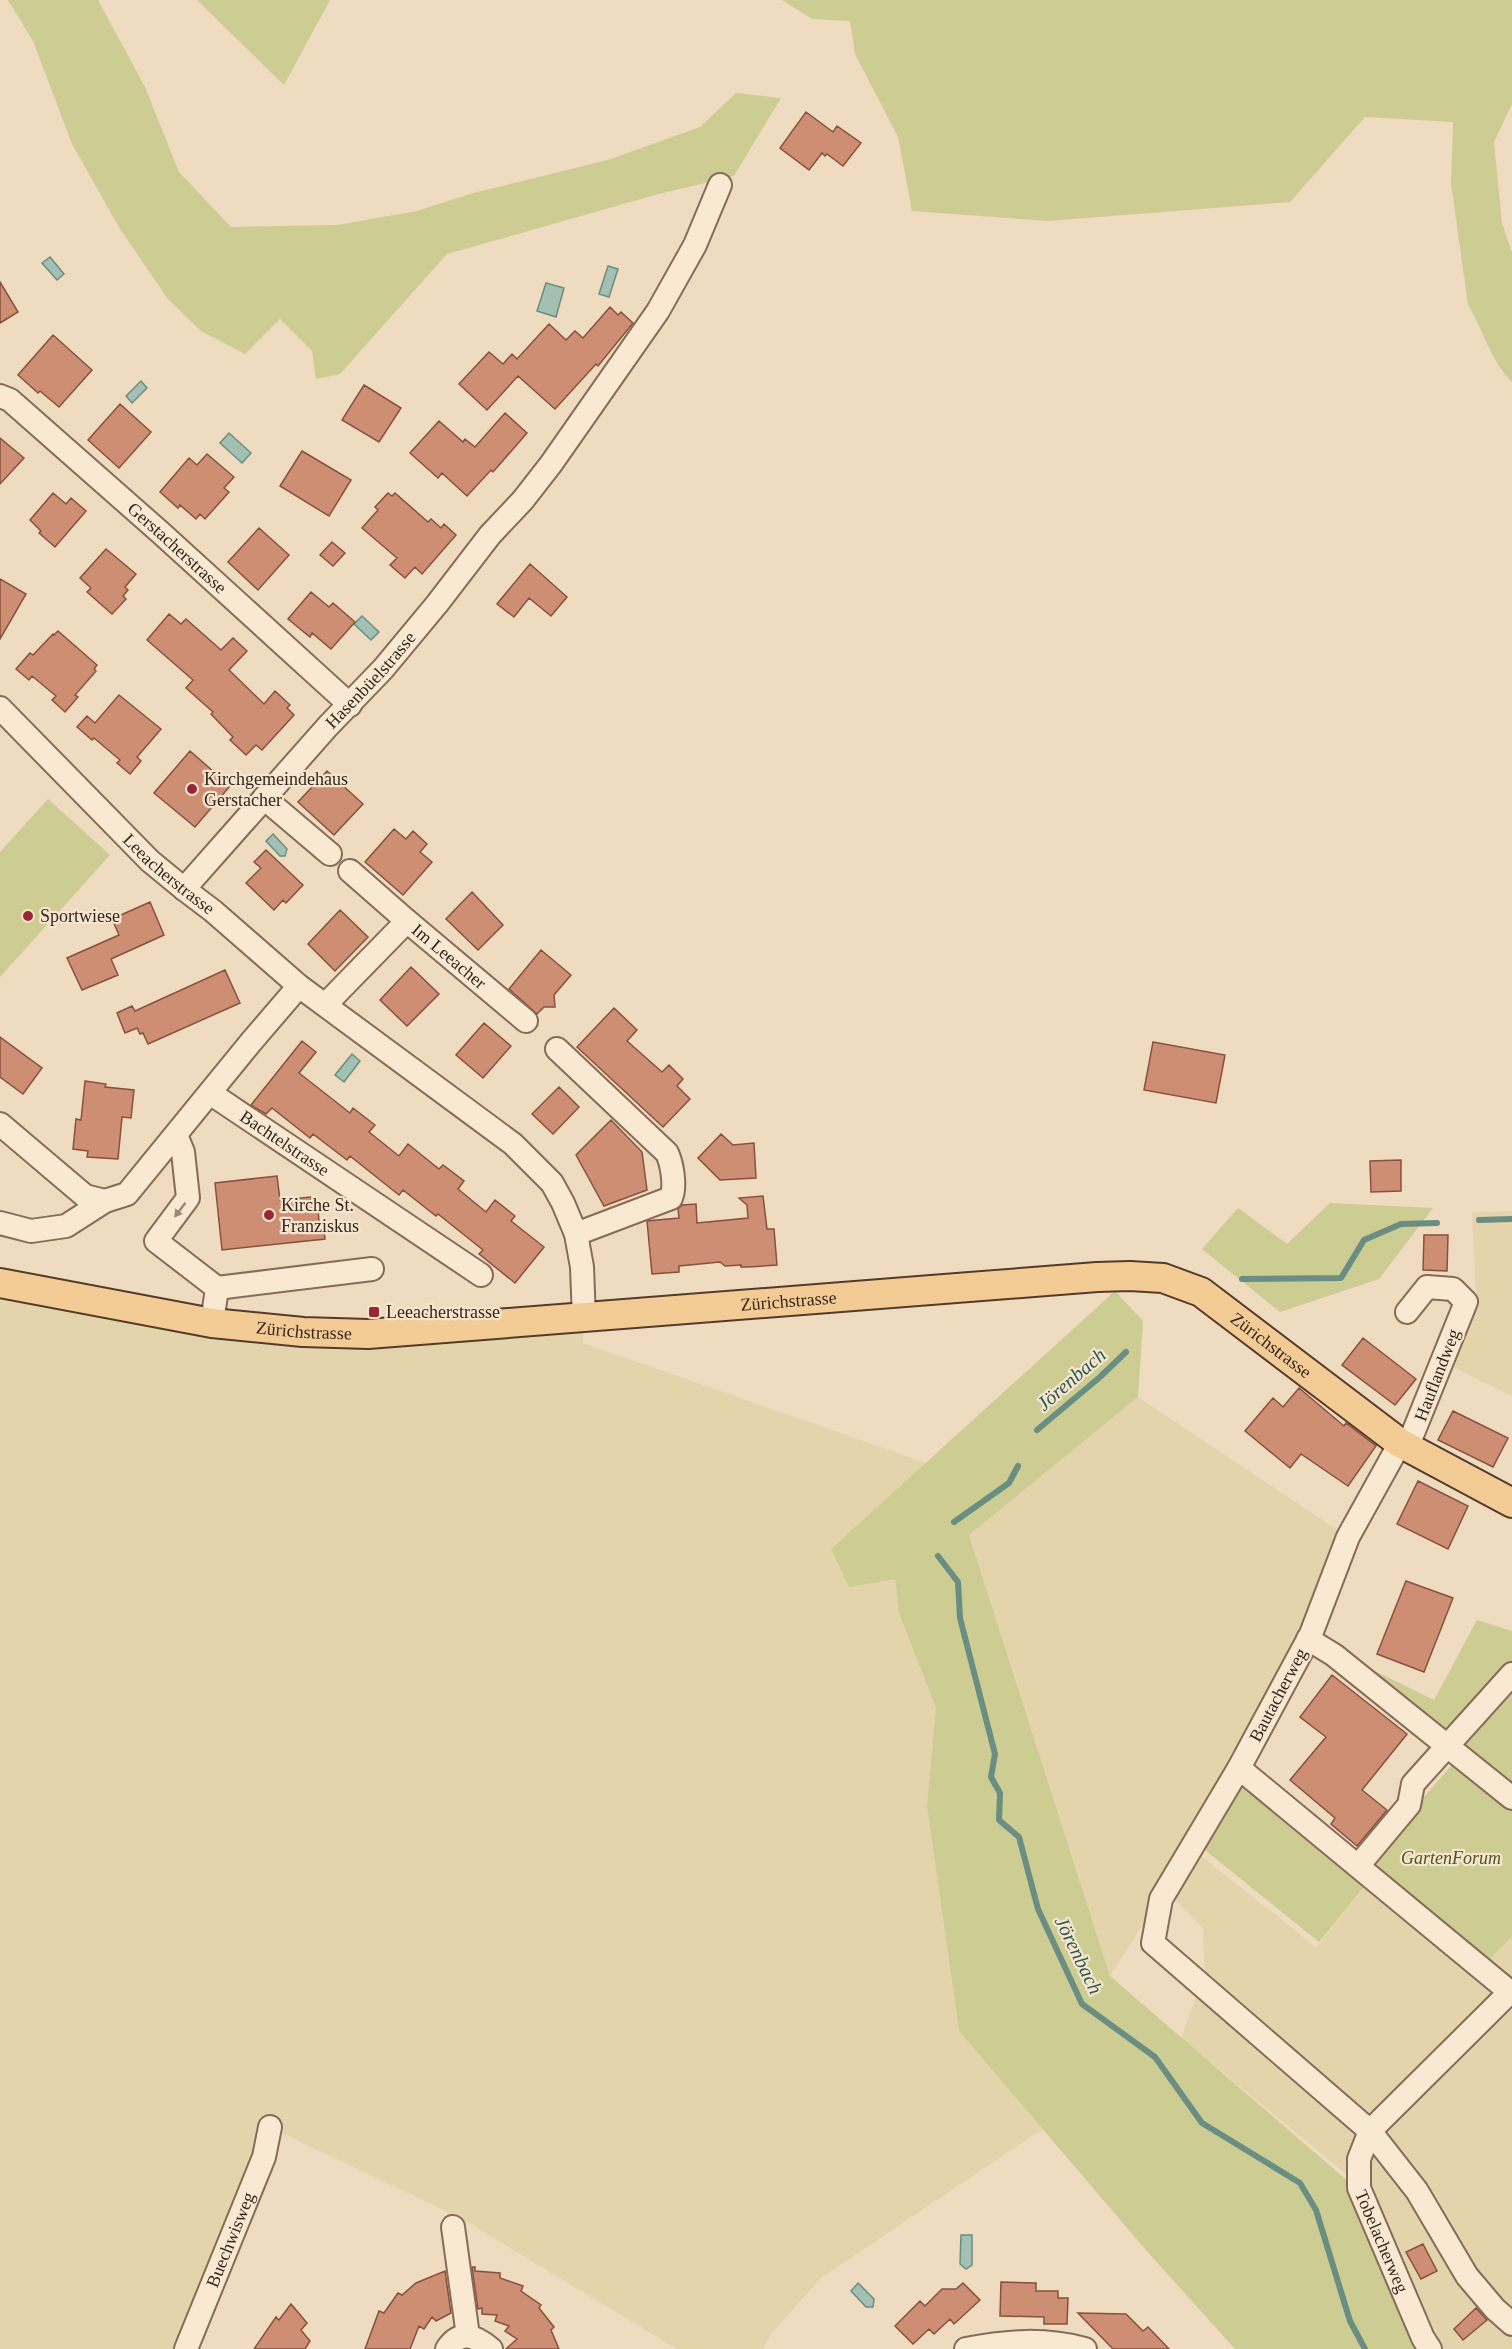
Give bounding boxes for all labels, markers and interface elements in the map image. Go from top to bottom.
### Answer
street label: Gerstacherstrasse [124,498,231,598]
street label: Hasenbüelstrasse [321,628,420,733]
place label: Kirchgemeindehaus Gerstacher [204,769,348,810]
marker: Kirchgemeindehaus Gerstacher [185,782,199,796]
street label: Leeacherstrasse [119,830,219,919]
place label: Sportwiese [40,906,120,926]
marker: Sportwiese [21,909,35,923]
street label: Im Leeacher [408,920,490,993]
street label: Bachtelstrasse [236,1106,333,1180]
place label: Kirche St. Franziskus [281,1195,359,1236]
one-way arrow [173,1202,186,1218]
marker: Kirche St. Franziskus [262,1208,276,1222]
street label: Zürichstrasse [740,1287,837,1315]
place label: Leeacherstrasse [386,1302,500,1322]
marker: Leeacherstrasse [367,1305,381,1319]
street label: Zürichstrasse [1227,1308,1315,1382]
street label: Zürichstrasse [255,1317,352,1343]
street label: Hauflandweg [1410,1326,1464,1424]
water label: Jörenbach [1032,1343,1110,1415]
street label: Bautacherweg [1245,1645,1311,1745]
park label: GartenForum [1401,1848,1501,1868]
water label: Jörenbach [1051,1913,1107,1997]
street label: Tobelacherweg [1351,2187,1413,2296]
street label: Buechwisweg [202,2189,259,2290]

